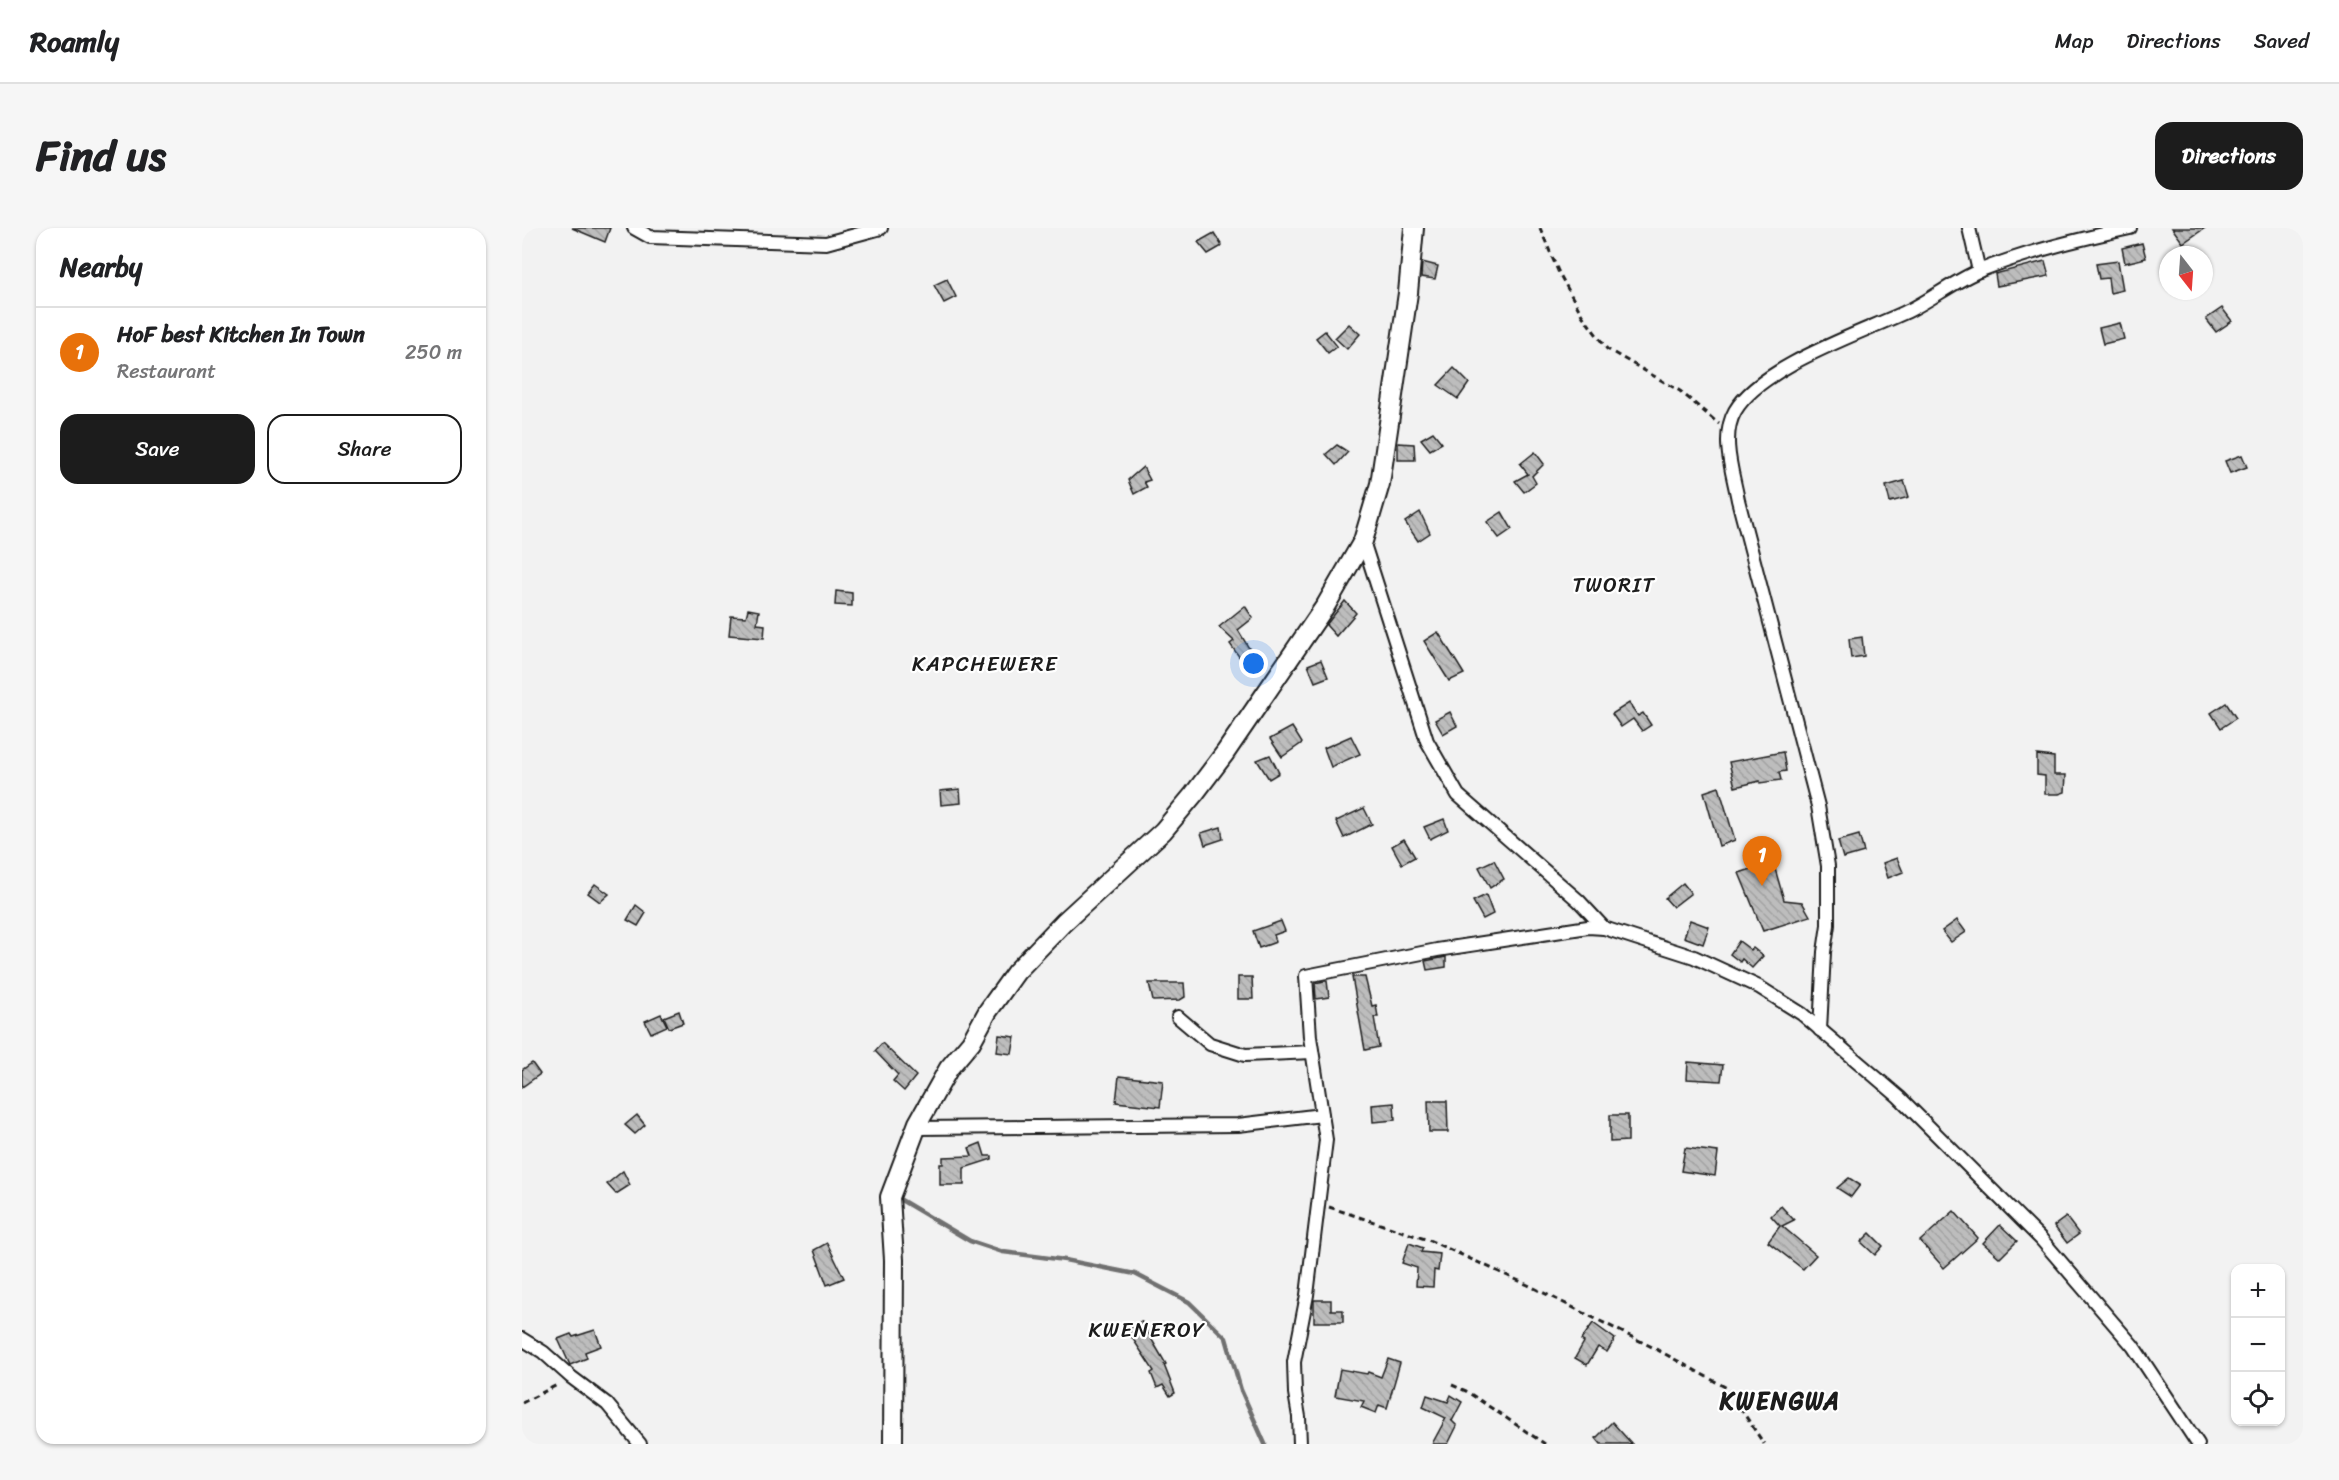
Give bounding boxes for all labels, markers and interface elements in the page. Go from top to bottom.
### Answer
text: Roamly [30,17,119,66]
text: Map [2055,22,2093,60]
text: Directions [2126,22,2221,60]
text: Saved [2254,22,2309,60]
text: Find us [36,119,166,193]
button: Directions [2155,122,2303,190]
text: Nearby [60,244,142,290]
north arrow [2159,246,2213,300]
text: HoF best Kitchen In Town [117,315,365,354]
text: 1 [75,335,84,370]
text: 250 m [405,335,462,370]
text: Restaurant [117,354,216,389]
button: Save [60,414,255,484]
button: Share [267,414,462,484]
district label: TWORIT [1572,566,1656,604]
district label: KAPCHEWERE [912,645,1058,683]
your location [1239,649,1268,678]
pin: 1 [1742,836,1782,886]
map controls [2231,1264,2285,1426]
button: + [2231,1264,2285,1318]
district label: KWENEROY [1089,1311,1205,1349]
button: − [2231,1318,2285,1372]
button: locate [2231,1372,2285,1426]
district label: KWENGWA [1719,1380,1840,1422]

